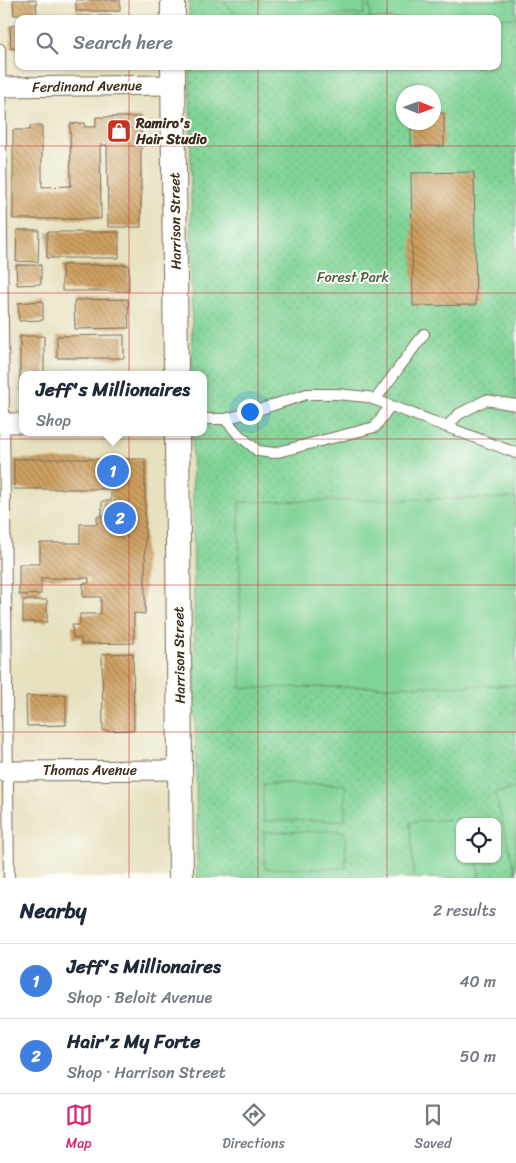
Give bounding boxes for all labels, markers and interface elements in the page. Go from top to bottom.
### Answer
search box [15,15,501,70]
text: Search here [73,26,173,59]
icon: search [33,29,61,57]
street label: Ferdinand Avenue [32,73,142,100]
north arrow [396,85,441,130]
place label: Ramiro's Hair Studio [135,111,208,152]
shop icon: Ramiro's Hair Studio [106,118,132,144]
street label: Harrison Street [162,172,189,270]
park label: Forest Park [317,265,390,290]
popup [19,371,207,436]
text: Jeff's Millionaires [36,373,190,406]
your location [237,399,263,425]
text: Shop [36,406,71,435]
pin: 1 [97,452,129,490]
pin: 2 [104,499,136,537]
street label: Harrison Street [166,606,193,704]
street label: Thomas Avenue [43,758,137,783]
map controls [456,818,501,863]
button: locate [456,818,501,863]
text: Nearby [20,892,86,930]
text: 2 results [433,896,496,925]
text: Jeff's Millionaires [67,950,221,983]
text: 1 [33,967,39,996]
text: 40 m [459,967,496,996]
text: Shop · Beloit Avenue [67,983,212,1012]
text: Hair'z My Forte [67,1025,200,1058]
text: 2 [31,1042,41,1071]
text: 50 m [460,1042,496,1071]
text: Shop · Harrison Street [67,1058,226,1087]
tab: Map [65,1101,93,1156]
tab: Directions [222,1101,285,1156]
tab: Saved [414,1101,451,1156]

